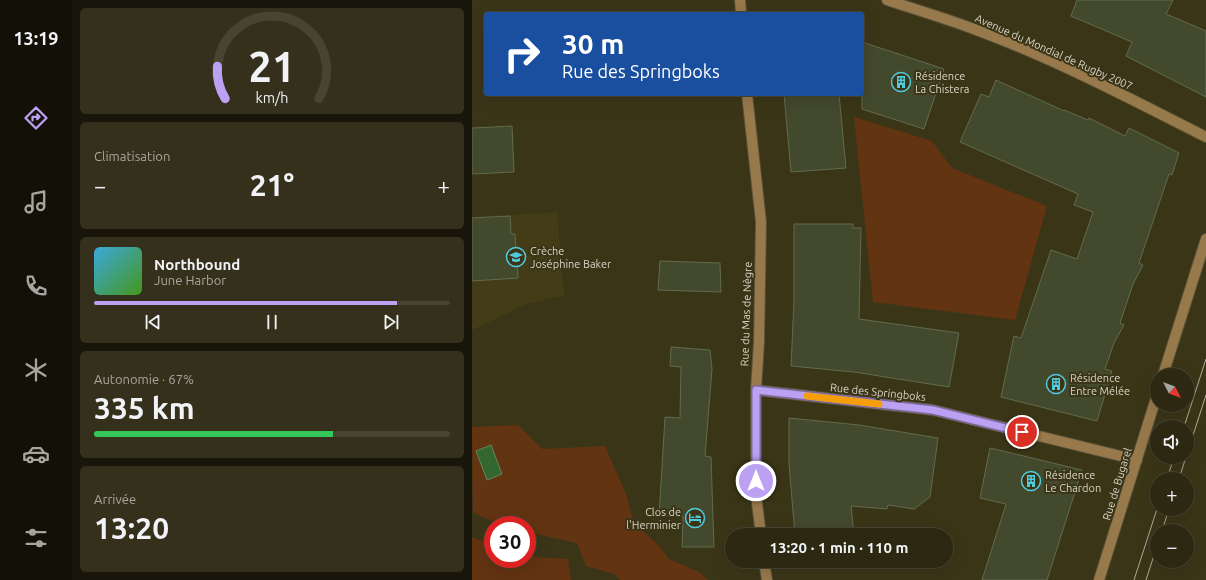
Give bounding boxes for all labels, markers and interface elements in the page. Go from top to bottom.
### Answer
street label: Avenue du Mondial de Rugby 2007 [974,12,1134,92]
text: 13:19 [13,28,59,48]
icon: right [496,28,548,80]
text: 30 m [562,28,624,59]
text: 21 [249,43,295,90]
text: Rue des Springboks [562,61,720,81]
place label: Résidence La Chistera [915,70,969,95]
building icon: Résidence La Chistera [890,71,912,93]
text: km/h [256,90,288,106]
icon: directions [22,104,50,132]
text: Climatisation [94,149,170,163]
text: 21° [250,168,294,202]
text: − [94,173,106,198]
text: + [438,173,450,198]
icon: music [22,188,50,216]
place label: Crèche Joséphine Baker [530,245,612,270]
school or university icon: Crèche Joséphine Baker [505,246,527,268]
text: Northbound [154,256,240,273]
street label: Rue du Mas de Nègre [738,261,754,367]
icon: phone [22,272,50,300]
text: June Harbor [154,273,226,287]
icon: previous [142,311,164,333]
icon: pause [261,311,283,333]
icon: next [380,311,402,333]
icon: climate [22,356,50,384]
north arrow [1150,368,1194,412]
map controls [1150,368,1194,568]
text: Autonomie · 67% [94,372,194,386]
place label: Résidence Entre Mélée [1070,372,1130,397]
building icon: Résidence Entre Mélée [1045,373,1067,395]
street label: Rue des Springboks [829,381,927,403]
text: 335 km [94,391,195,425]
pin [1005,415,1039,449]
button: sound [1150,420,1194,464]
icon: arrive [1011,421,1033,443]
icon: car [22,440,50,468]
street label: Rue de Bugarel [1100,446,1134,522]
position arrow [735,460,777,502]
place label: Résidence Le Chardon [1045,469,1101,494]
building icon: Résidence Le Chardon [1020,470,1042,492]
button: + [1150,472,1194,516]
text: Arrivée [94,492,136,506]
place label: Clos de l'Herminier [626,506,682,531]
hotel icon: Clos de l'Herminier [684,507,706,529]
text: 13:20 [94,511,169,545]
speed limit sign: 30 [484,516,536,568]
icon: filters [22,524,50,552]
button: − [1150,524,1194,568]
text: 13:20 · 1 min · 110 m [770,539,908,556]

